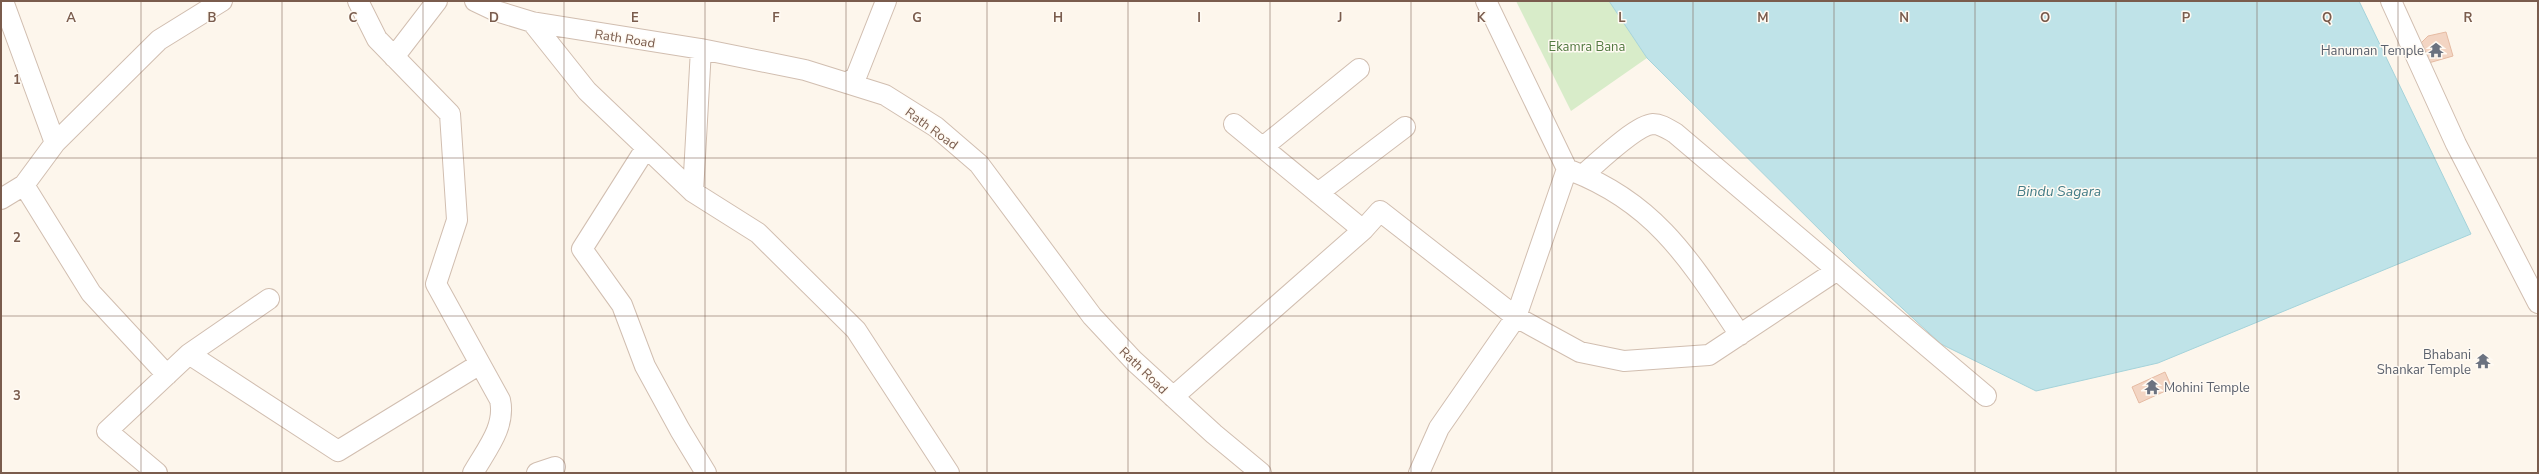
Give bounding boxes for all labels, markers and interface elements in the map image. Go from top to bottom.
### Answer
text: A [66,9,76,27]
text: B [208,9,217,27]
text: C [349,9,358,27]
text: D [489,9,499,27]
text: E [631,9,639,27]
text: F [772,9,780,27]
text: G [912,9,922,27]
text: H [1053,9,1063,27]
text: I [1197,9,1201,27]
text: J [1337,9,1342,27]
text: K [1477,9,1486,27]
text: L [1618,9,1626,27]
text: M [1757,9,1769,27]
text: N [1899,9,1909,27]
text: O [2040,9,2050,27]
text: P [2182,9,2191,27]
text: Q [2322,9,2332,27]
text: R [2464,9,2473,27]
street label: Rath Road [593,25,656,53]
park label: Ekamra Bana [1549,38,1625,56]
temple icon: Hanuman Temple [2427,41,2445,59]
place label: Hanuman Temple [2321,42,2424,60]
text: 1 [13,71,21,89]
street label: Rath Road [901,104,961,154]
water label: Bindu Sagara [2017,182,2101,201]
text: 2 [13,229,21,247]
street label: Rath Road [1115,343,1172,398]
place label: Bhabani Shankar Temple [2377,346,2471,379]
temple icon: Bhabani Shankar Temple [2474,352,2492,370]
temple icon: Mohini Temple [2143,378,2161,396]
place label: Mohini Temple [2164,379,2250,397]
text: 3 [13,387,21,405]

